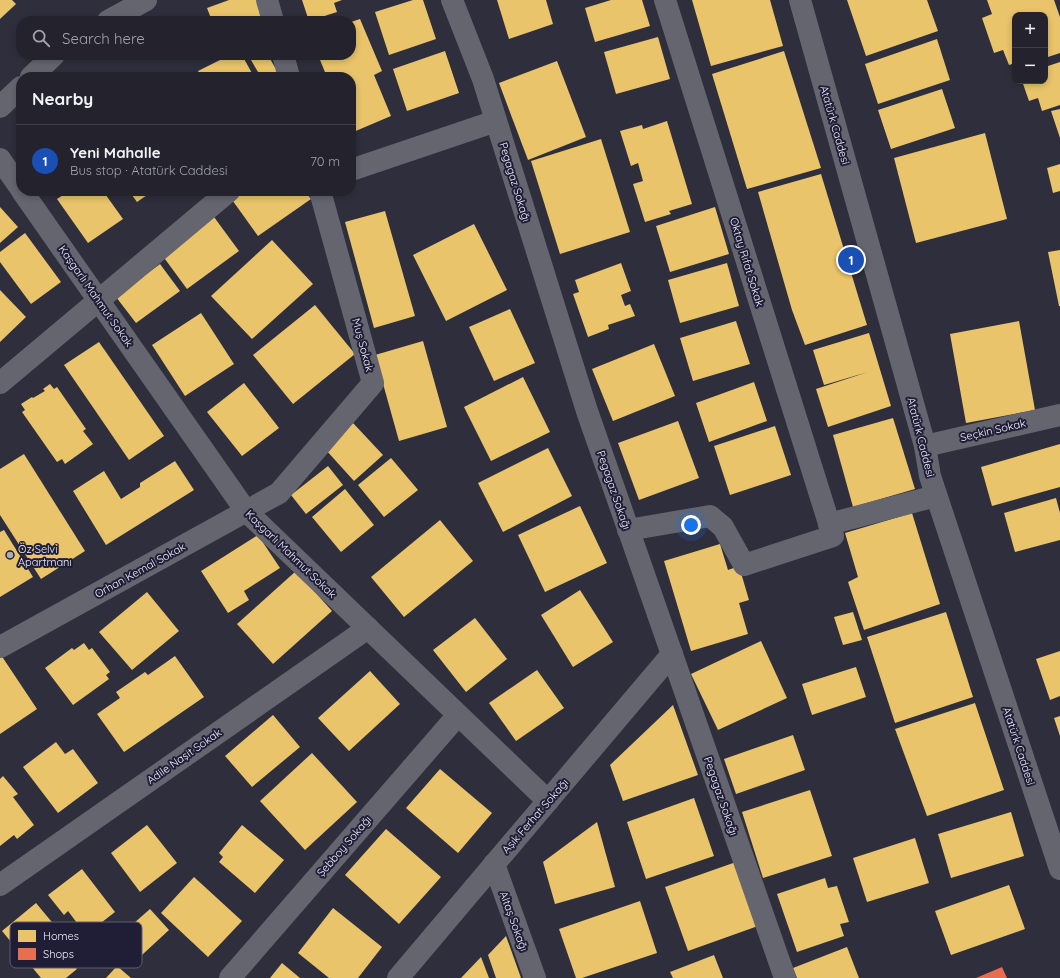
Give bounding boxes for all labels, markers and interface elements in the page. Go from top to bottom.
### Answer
map controls [1012,12,1048,84]
button: + [1012,12,1048,48]
search box [16,16,356,60]
icon: search [30,27,52,49]
text: Search here [62,29,145,48]
button: − [1012,48,1048,84]
street label: Atatürk Caddesi [817,84,853,166]
text: Nearby [32,88,93,109]
street label: Pegagaz Sokağı [496,141,534,223]
text: Yeni Mahalle [70,143,161,162]
text: 1 [42,153,48,169]
text: 70 m [310,153,340,169]
text: Bus stop · Atatürk Caddesi [70,162,228,178]
street label: Oktay Rıfat Sokak [727,216,767,308]
street label: Kaşgarlı Mahmut Sokak [56,242,137,350]
pin: 1 [838,245,864,275]
street label: Muş Sokak [349,317,377,373]
street label: Atatürk Caddesi [904,396,938,478]
street label: Seçkin Sokak [959,416,1027,444]
street label: Pegagaz Sokağı [594,449,634,531]
street label: Kaşgarlı Mahmut Sokak [243,507,339,601]
your location [681,515,701,535]
street label: Orhan Kemal Sokak [92,539,188,601]
place label: Öz Selvi Apartmanı [18,542,72,569]
marker: Öz Selvi Apartmanı [5,550,15,560]
street label: Atatürk Caddesi [1000,705,1038,787]
street label: Adile Naşit Sokak [144,725,224,787]
street label: Pegagaz Sokağı [701,755,741,837]
street label: Aşık Ferhat Sokağı [499,776,571,856]
street label: Şebboy Sokağı [314,813,374,879]
street label: Altaş Sokağı [497,889,531,953]
legend [10,922,142,968]
text: Homes [43,929,79,943]
text: Shops [43,947,74,961]

